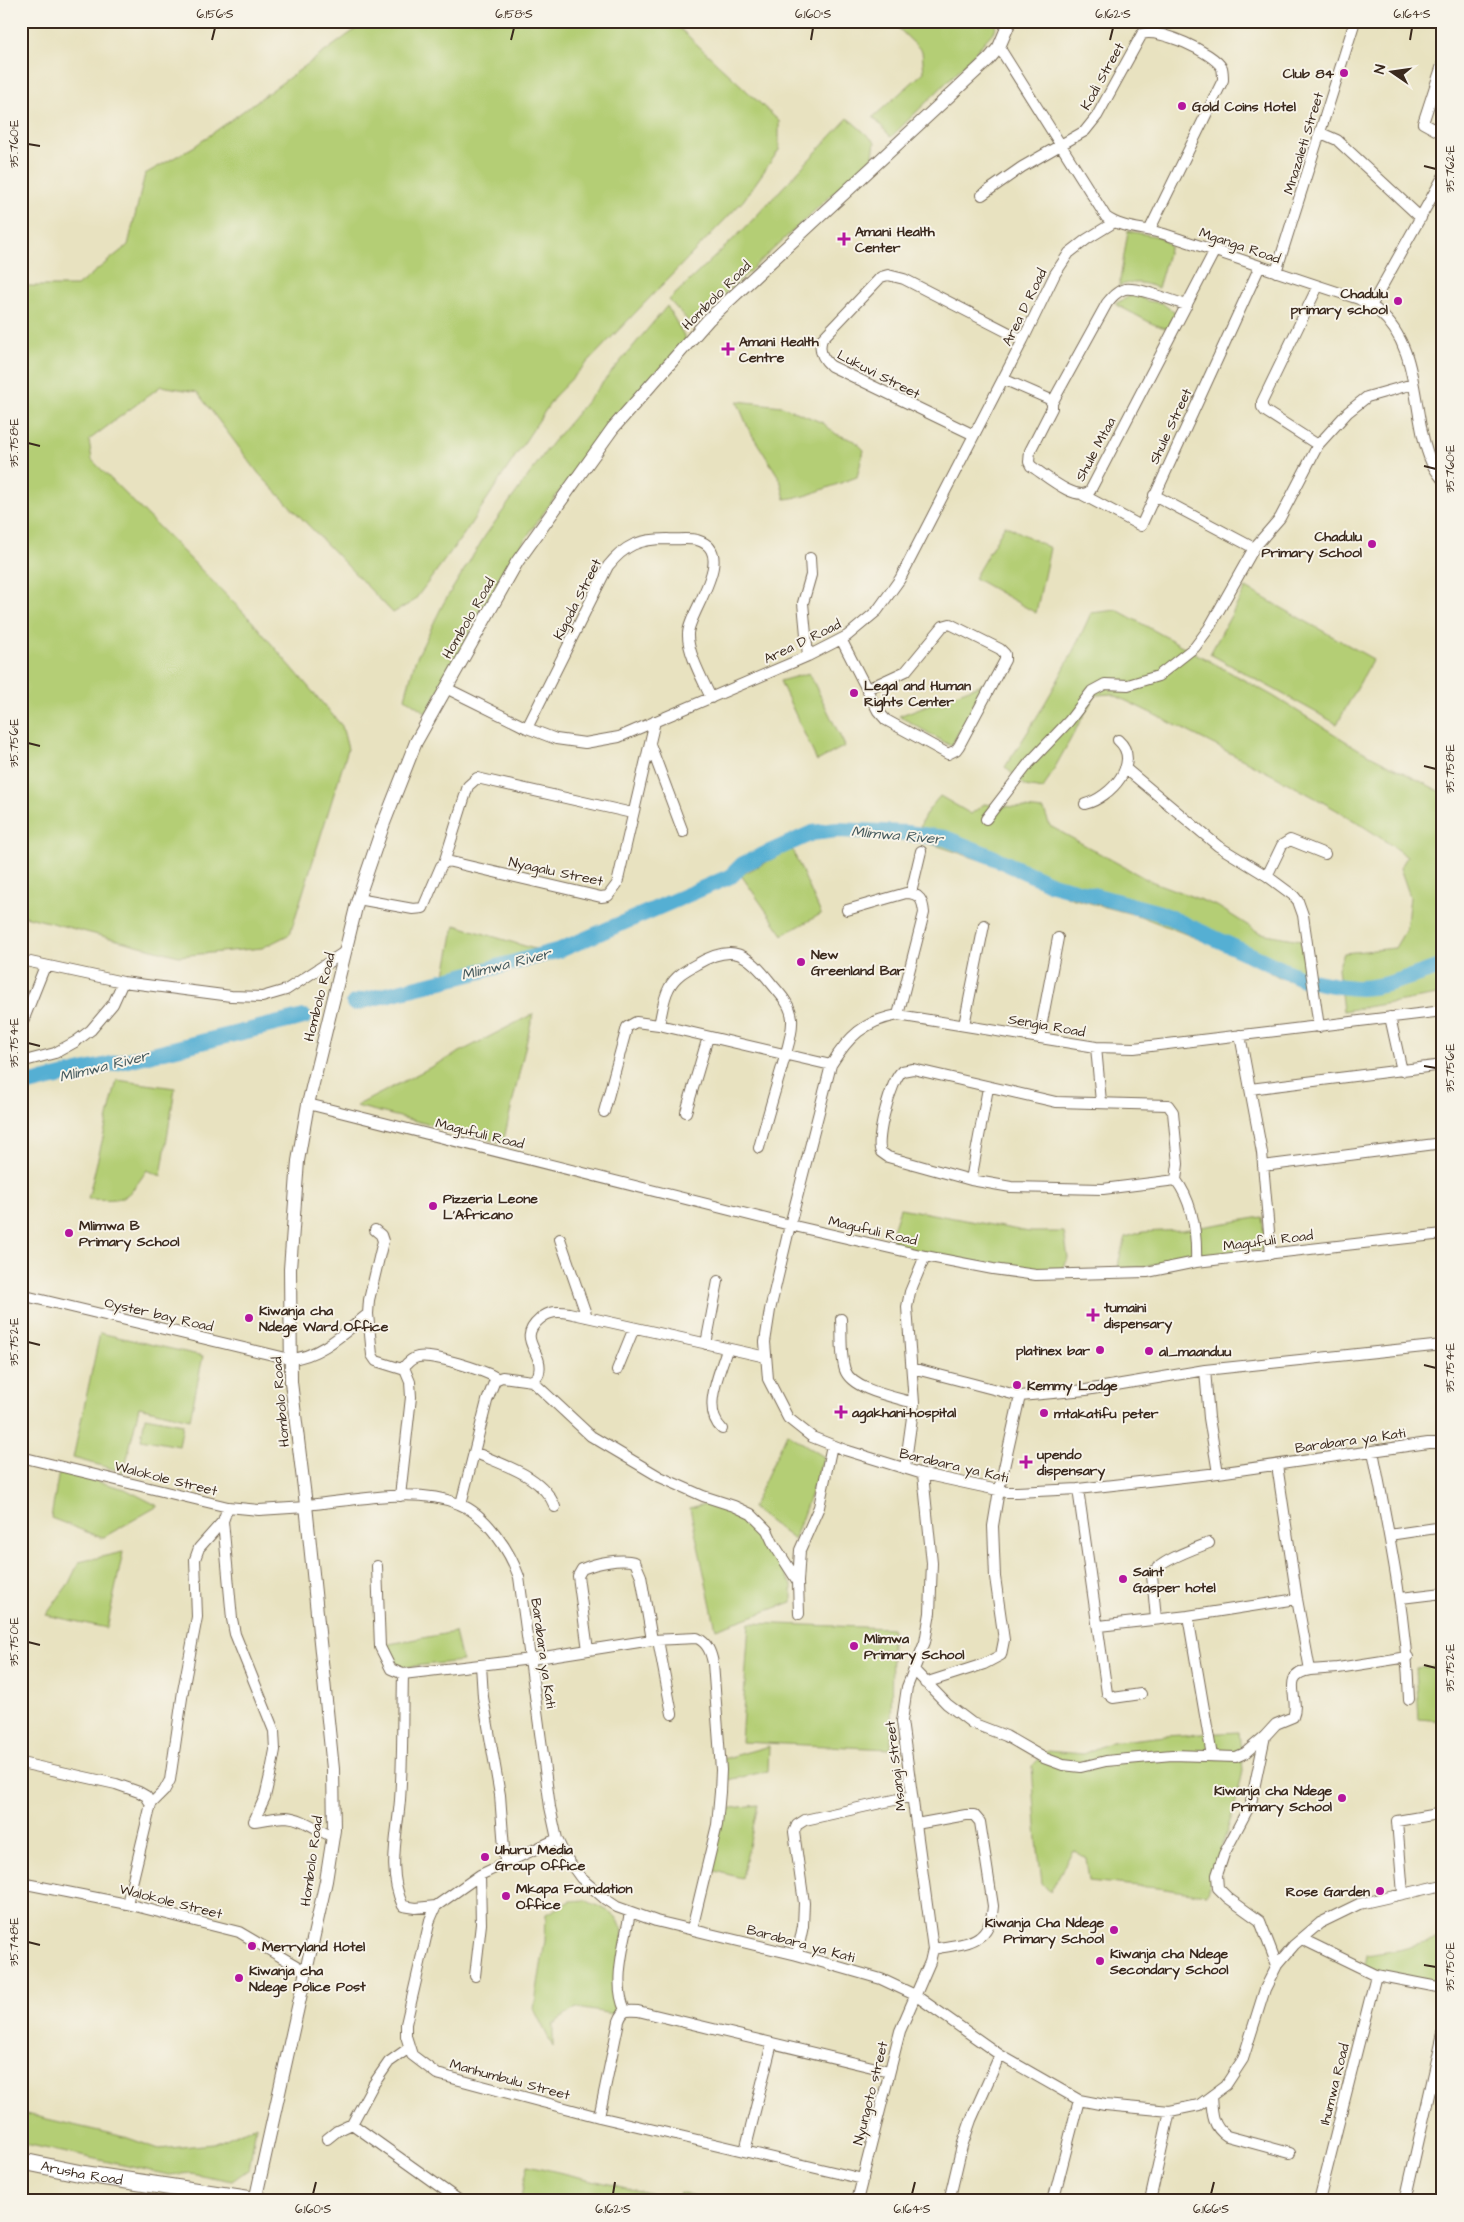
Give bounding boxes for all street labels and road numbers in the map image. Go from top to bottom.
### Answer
street label: Kodi Street [1076,39,1130,114]
street label: Mnazaleti Street [1279,89,1329,197]
street label: Mganga Road [1196,223,1283,269]
street label: Hombolo Road [678,257,756,335]
street label: Area D Road [998,265,1052,350]
street label: Lukuvi Street [834,345,924,405]
street label: Shule Street [1145,385,1197,468]
street label: Shule Mtaa [1071,414,1121,485]
street label: Kigoda Street [549,555,607,644]
street label: Hombolo Road [437,574,500,663]
street label: Area D Road [760,615,845,669]
street label: Nyagalu Street [507,852,605,892]
street label: Hombolo Road [299,951,341,1044]
street label: Sengia Road [1007,1009,1087,1043]
street label: Magufuli Road [433,1113,526,1155]
street label: Magufuli Road [826,1211,919,1251]
street label: Magufuli Road [1222,1226,1314,1256]
street label: Oyster bay Road [102,1293,215,1337]
street label: Hombolo Road [267,1356,295,1448]
street label: Barabara ya Kati [1294,1423,1407,1459]
street label: Barabara ya Kati [897,1444,1010,1488]
street label: Walokole Street [112,1457,220,1502]
street label: Barabara ya Kati [525,1597,561,1710]
street label: Msangi Street [880,1719,911,1812]
street label: Hombolo Road [296,1815,328,1908]
street label: Walokole Street [117,1880,225,1925]
street label: Barabara ya Kati [744,1920,857,1968]
street label: Nyungoto street [848,2039,894,2147]
street label: Ihumwa Road [1315,2041,1355,2127]
street label: Manhumbulu Street [447,2054,572,2106]
street label: Arusha Road [39,2156,124,2191]

